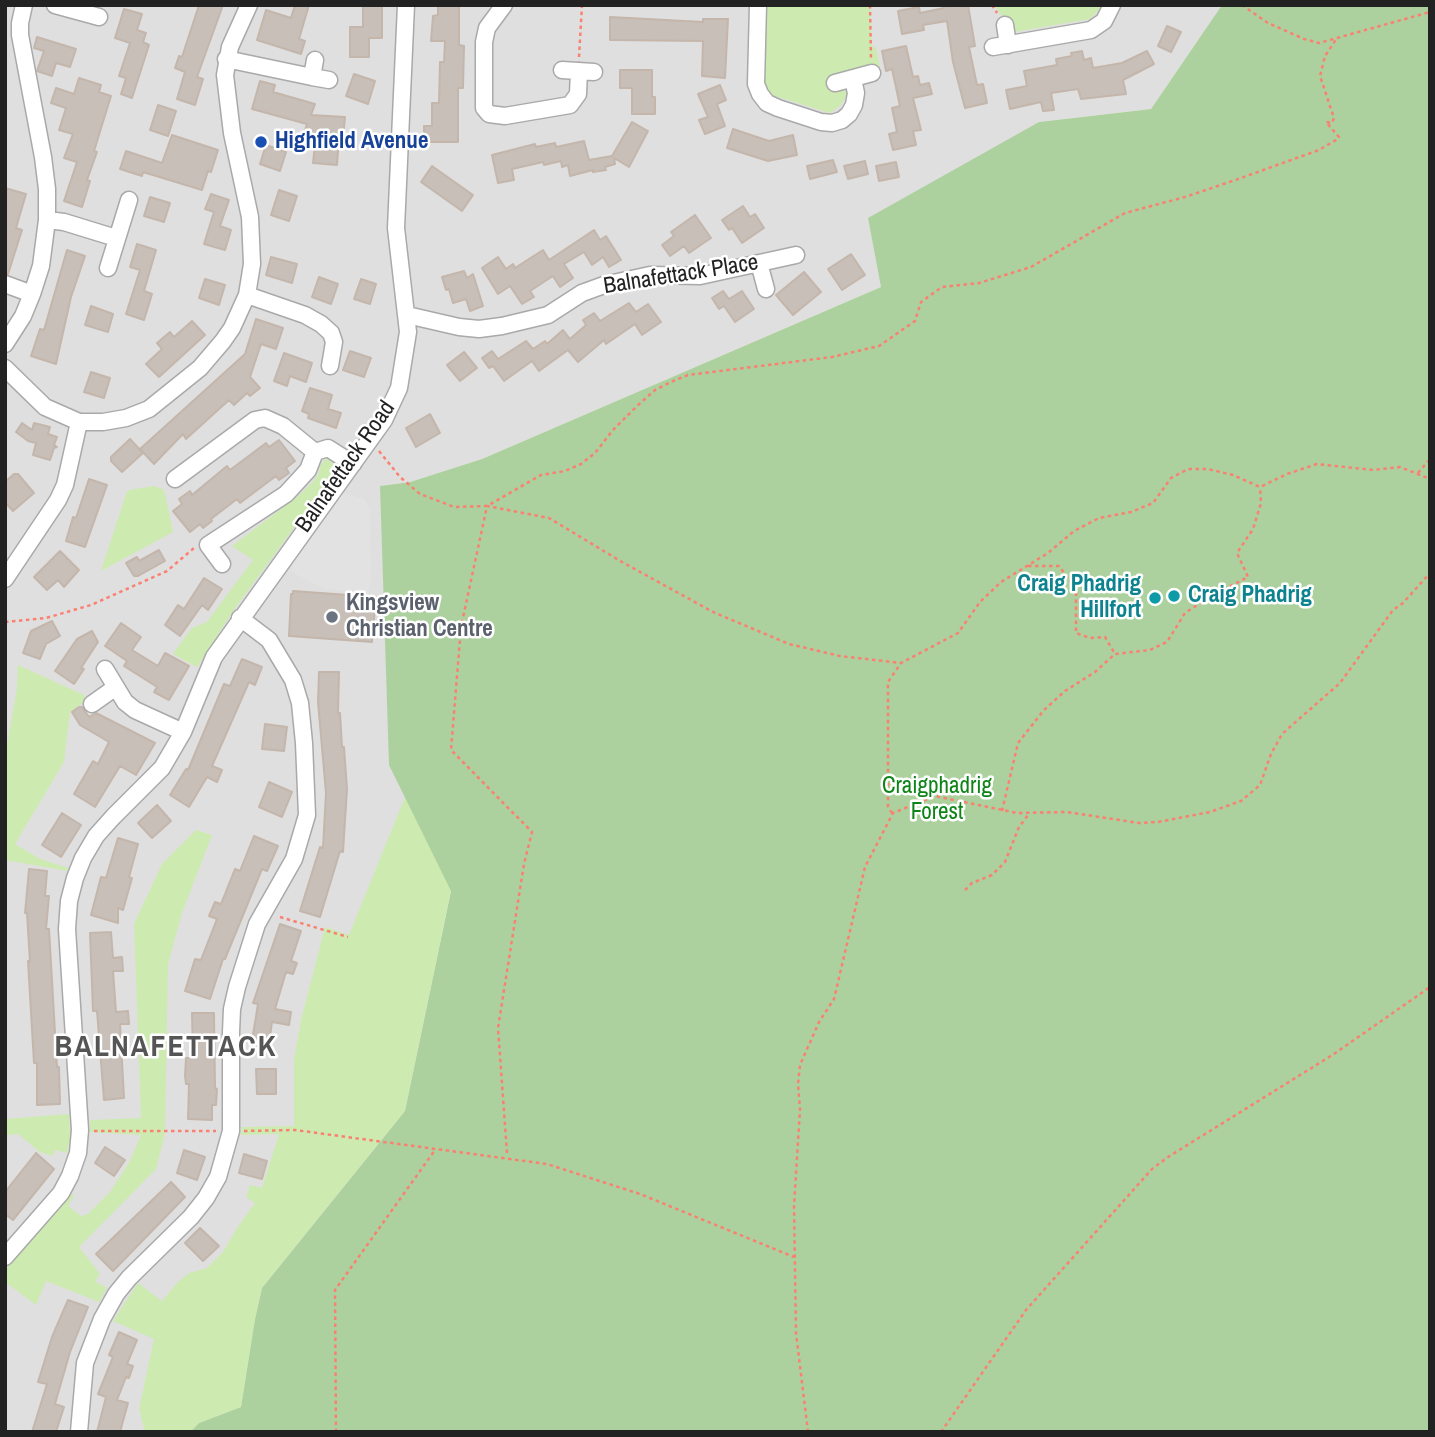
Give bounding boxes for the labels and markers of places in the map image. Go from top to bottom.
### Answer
place label: Highfield Avenue [275,128,428,156]
marker: Highfield Avenue [253,134,269,150]
place label: Craig Phadrig Hillfort [1017,571,1141,625]
place label: Craig Phadrig [1188,582,1312,610]
marker: Craig Phadrig [1166,588,1182,604]
place label: Kingsview Christian Centre [346,590,493,644]
marker: Craig Phadrig Hillfort [1147,590,1163,606]
marker: Kingsview Christian Centre [324,609,340,625]

